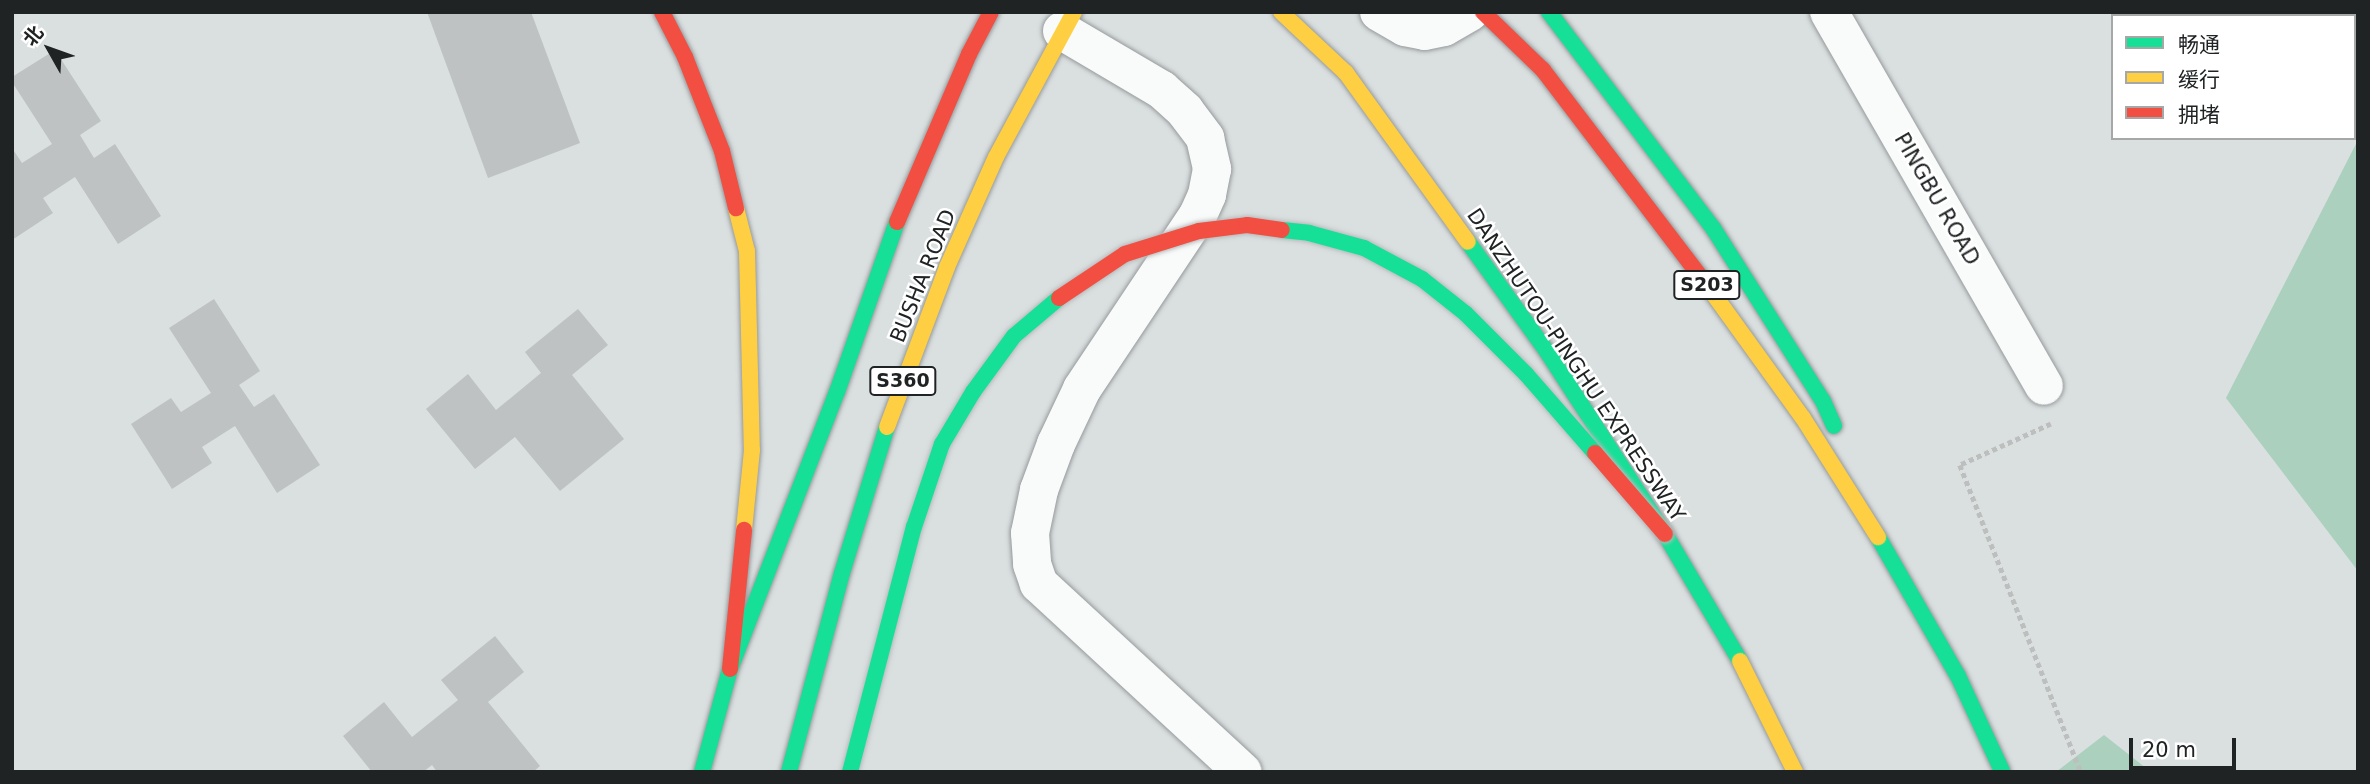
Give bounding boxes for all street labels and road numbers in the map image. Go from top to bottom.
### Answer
street label: PINGBU ROAD [1889,128,1985,270]
street label: DANZHUTOU-PINGHU EXPRESSWAY [1461,204,1691,526]
street label: BUSHA ROAD [885,206,961,346]
road number: S203 [1672,270,1742,300]
road number: S360 [868,366,938,396]

